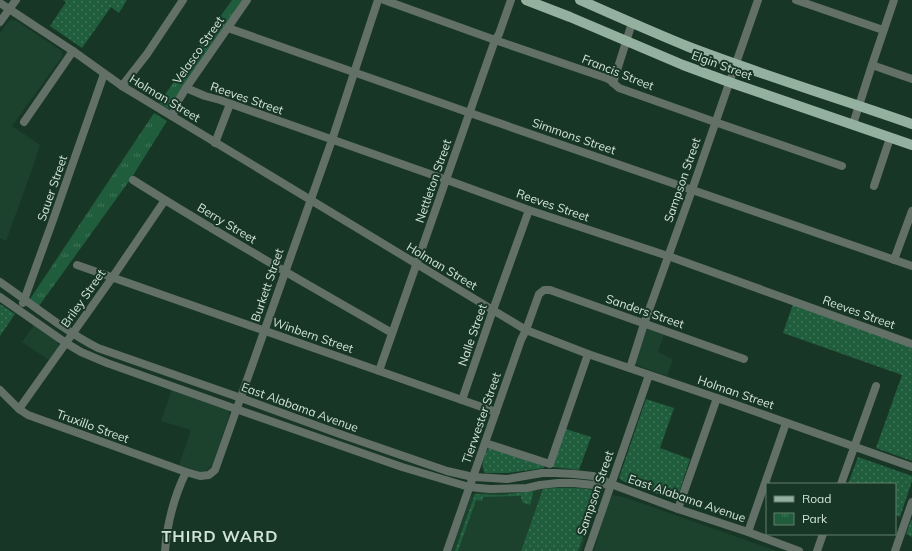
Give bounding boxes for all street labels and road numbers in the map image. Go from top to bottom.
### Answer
street label: Velasco Street [169,13,227,87]
street label: Elgin Street [690,47,754,83]
street label: Francis Street [580,51,656,93]
street label: Holman Street [127,71,203,125]
street label: Reeves Street [209,78,285,118]
street label: Simmons Street [530,115,618,157]
street label: Sampson Street [660,136,704,224]
street label: Nettleton Street [412,137,454,225]
street label: Sauer Street [34,153,70,223]
street label: Reeves Street [515,185,591,225]
street label: Berry Street [195,199,259,247]
street label: Holman Street [404,239,480,293]
street label: Burkett Street [247,246,287,324]
street label: Briley Street [58,266,108,330]
street label: Sanders Street [604,291,686,331]
street label: Reeves Street [821,292,897,332]
street label: Nalle Street [454,302,490,368]
street label: Winbern Street [271,314,355,356]
street label: Tierwester Street [458,370,504,466]
street label: Holman Street [696,372,776,412]
street label: East Alabama Avenue [239,379,361,435]
street label: Truxillo Street [55,406,131,446]
street label: Sampson Street [573,449,617,537]
street label: East Alabama Avenue [626,471,748,525]

